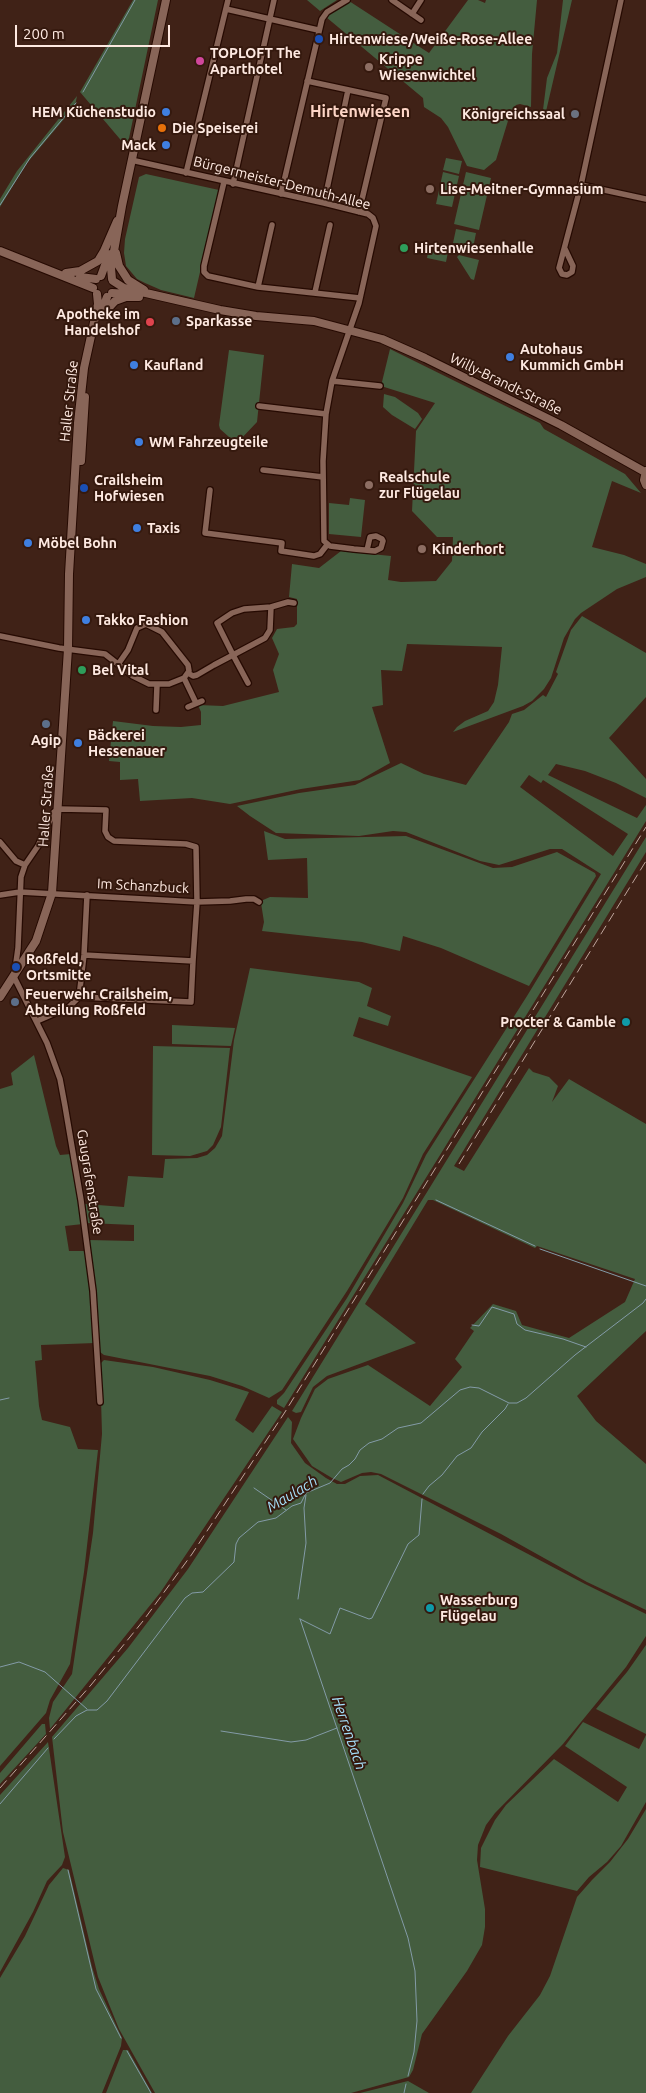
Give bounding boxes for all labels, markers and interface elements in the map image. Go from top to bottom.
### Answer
scale bar [18,15,172,47]
text: 200 m [23,25,65,42]
place label: Hirtenwiese/Weiße-Rose-Allee [329,31,532,47]
marker: Hirtenwiese/Weiße-Rose-Allee [313,33,325,45]
place label: TOPLOFT The Aparthotel [210,45,301,78]
place label: Krippe Wiesenwichtel [379,51,475,84]
marker: TOPLOFT The Aparthotel [194,55,206,67]
marker: Krippe Wiesenwichtel [363,61,375,73]
district label: Hirtenwiesen [310,102,410,122]
place label: HEM Küchenstudio [32,104,156,120]
marker: HEM Küchenstudio [160,106,172,118]
place label: Königreichssaal [462,106,565,122]
marker: Königreichssaal [569,108,581,120]
place label: Die Speiserei [172,120,258,136]
marker: Die Speiserei [156,122,168,134]
place label: Mack [121,137,156,153]
marker: Mack [160,139,172,151]
street label: Bürgermeister-Demuth-Allee [192,153,372,213]
place label: Lise-Meitner-Gymnasium [440,181,604,197]
marker: Lise-Meitner-Gymnasium [424,183,436,195]
place label: Hirtenwiesenhalle [414,240,534,256]
marker: Hirtenwiesenhalle [398,242,410,254]
place label: Apotheke im Handelshof [56,306,140,338]
place label: Sparkasse [186,313,252,329]
marker: Sparkasse [170,315,182,327]
marker: Apotheke im Handelshof [144,316,156,328]
place label: Autohaus Kummich GmbH [520,341,624,374]
street label: Willy-Brandt-Straße [447,349,565,419]
marker: Autohaus Kummich GmbH [504,351,516,363]
place label: Kaufland [144,357,203,373]
street label: Haller Straße [56,359,82,443]
marker: Kaufland [128,359,140,371]
place label: WM Fahrzeugteile [149,434,268,450]
marker: WM Fahrzeugteile [133,436,145,448]
place label: Realschule zur Flügelau [379,469,460,502]
place label: Crailsheim Hofwiesen [94,472,164,504]
marker: Realschule zur Flügelau [363,479,375,491]
marker: Crailsheim Hofwiesen [78,482,90,494]
place label: Taxis [147,520,180,536]
marker: Taxis [131,522,143,534]
place label: Möbel Bohn [38,535,117,551]
marker: Möbel Bohn [22,537,34,549]
place label: Kinderhort [432,541,504,557]
marker: Kinderhort [416,543,428,555]
place label: Takko Fashion [96,612,188,628]
marker: Takko Fashion [80,614,92,626]
place label: Bel Vital [92,662,149,678]
marker: Bel Vital [76,664,88,676]
marker: Agip [40,718,52,730]
place label: Bäckerei Hessenauer [88,727,165,760]
place label: Agip [31,732,61,748]
marker: Bäckerei Hessenauer [72,737,84,749]
street label: Haller Straße [35,765,57,847]
street label: Im Schanzbuck [97,875,189,897]
place label: Roßfeld, Ortsmitte [26,951,91,984]
marker: Roßfeld, Ortsmitte [10,961,22,973]
place label: Feuerwehr Crailsheim, Abteilung Roßfeld [25,986,172,1019]
marker: Feuerwehr Crailsheim, Abteilung Roßfeld [9,996,21,1008]
place label: Procter & Gamble [500,1014,616,1030]
marker: Procter & Gamble [620,1016,632,1028]
street label: Gaugrafenstraße [73,1128,107,1236]
water label: Maulach [263,1472,321,1516]
place label: Wasserburg Flügelau [440,1592,518,1624]
marker: Wasserburg Flügelau [424,1602,436,1614]
water label: Herrenbach [328,1694,370,1772]

